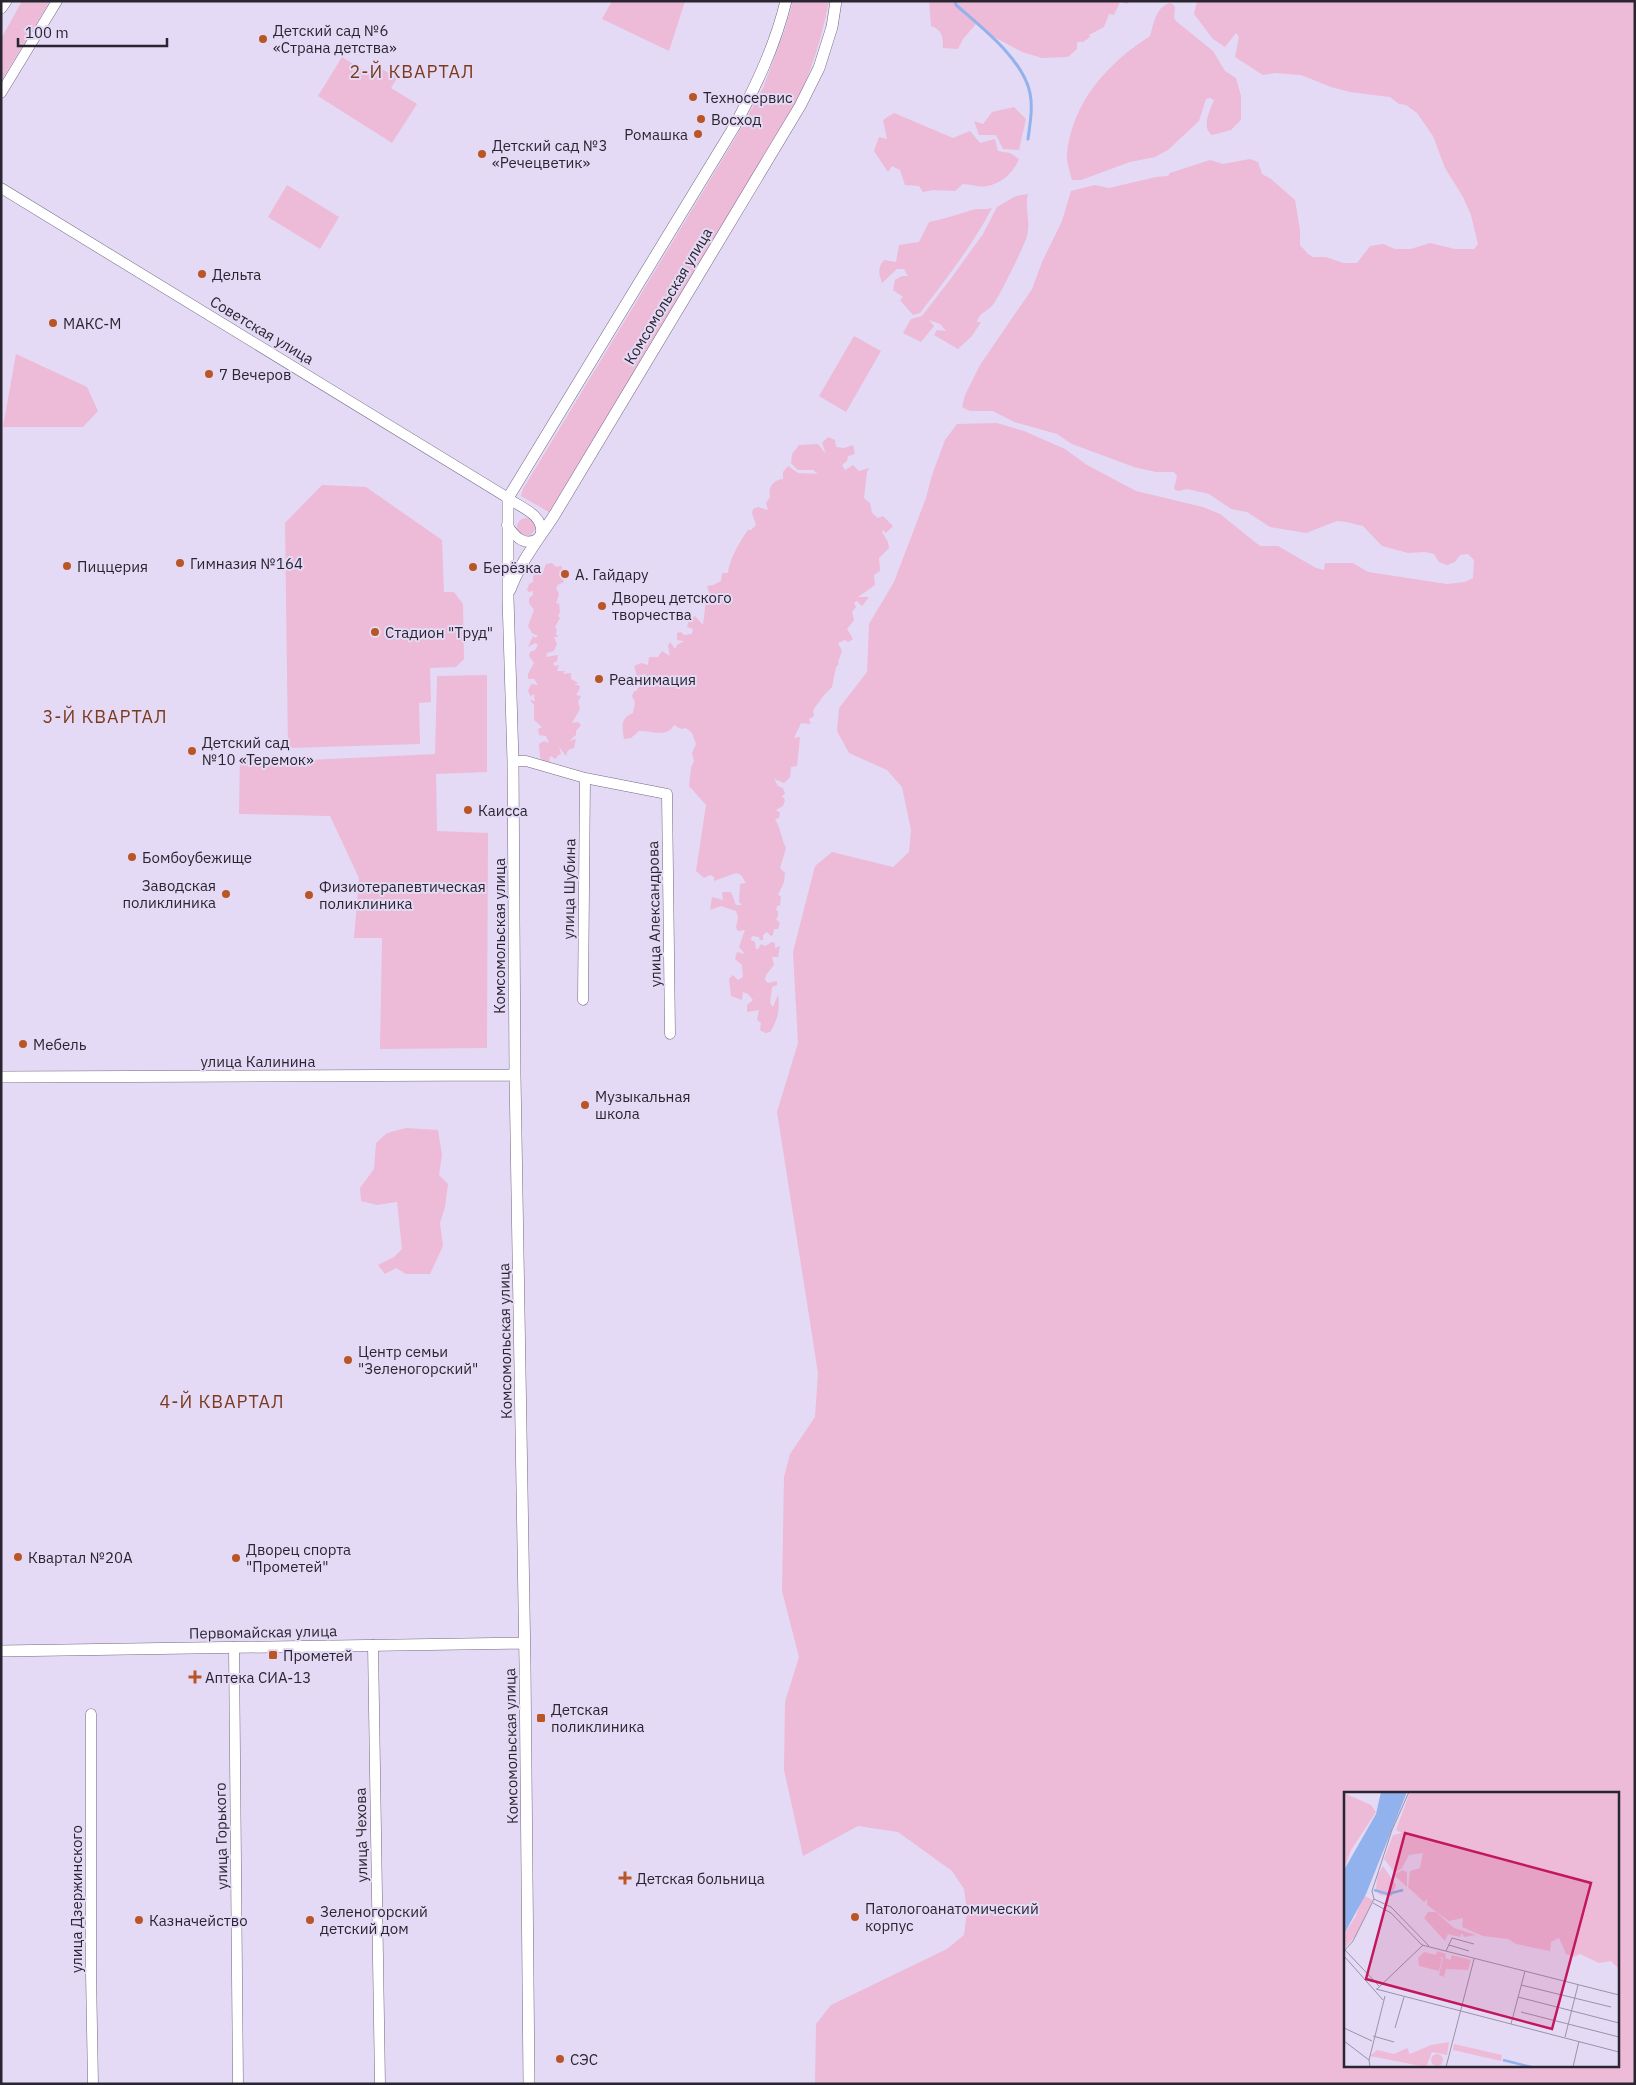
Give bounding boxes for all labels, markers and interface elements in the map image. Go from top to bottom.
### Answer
scale bar [18,15,166,47]
place label: Детский сад №6 «Страна детства» [273,21,397,57]
text: 100 m [25,23,69,42]
marker: Детский сад №6 «Страна детства» [257,33,269,45]
district label: 2-Й КВАРТАЛ [349,60,475,83]
place label: Техносервис [703,88,793,107]
marker: Техносервис [687,91,699,103]
place label: Восход [711,110,761,129]
marker: Восход [695,113,707,125]
place label: Ромашка [624,125,688,144]
marker: Ромашка [692,128,704,140]
place label: Детский сад №3 «Речецветик» [492,136,608,172]
marker: Детский сад №3 «Речецветик» [476,148,488,160]
street label: Комсомольская улица [620,224,716,368]
place label: Дельта [212,265,261,284]
marker: Дельта [196,268,208,280]
street label: Советская улица [207,292,317,368]
place label: МАКС-М [63,314,122,333]
marker: МАКС-М [47,317,59,329]
place label: 7 Вечеров [219,365,291,384]
marker: 7 Вечеров [203,368,215,380]
place label: Гимназия №164 [190,554,303,573]
place label: Пиццерия [77,557,148,576]
marker: Гимназия №164 [174,557,186,569]
place label: Берёзка [483,558,541,577]
marker: Пиццерия [61,560,73,572]
marker: Берёзка [467,561,479,573]
place label: А. Гайдару [575,565,649,584]
marker: А. Гайдару [559,568,571,580]
place label: Дворец детского творчества [612,588,732,624]
marker: Дворец детского творчества [596,600,608,612]
place label: Стадион "Труд" [385,623,493,642]
marker: Стадион "Труд" [369,626,381,638]
place label: Реанимация [609,670,696,689]
marker: Реанимация [593,673,605,685]
district label: 3-Й КВАРТАЛ [42,705,168,728]
place label: Детский сад №10 «Теремок» [202,733,314,769]
marker: Детский сад №10 «Теремок» [186,745,198,757]
place label: Каисса [478,801,528,820]
marker: Каисса [462,804,474,816]
street label: улица Шубина [559,838,579,940]
street label: улица Александрова [643,841,665,987]
place label: Бомбоубежище [142,848,252,867]
marker: Бомбоубежище [126,851,138,863]
street label: Комсомольская улица [490,858,509,1014]
place label: Заводская поликлиника [122,876,216,912]
place label: Физиотерапевтическая поликлиника [319,877,486,913]
marker: Заводская поликлиника [220,888,232,900]
marker: Физиотерапевтическая поликлиника [303,889,315,901]
place label: Мебель [33,1035,87,1054]
marker: Мебель [17,1038,29,1050]
street label: улица Калинина [201,1052,315,1071]
place label: Музыкальная школа [595,1087,690,1123]
marker: Музыкальная школа [579,1099,591,1111]
street label: Комсомольская улица [494,1263,516,1419]
place label: Центр семьи "Зеленогорский" [358,1342,478,1378]
marker: Центр семьи "Зеленогорский" [342,1354,354,1366]
district label: 4-Й КВАРТАЛ [159,1390,285,1413]
place label: Дворец спорта "Прометей" [246,1540,351,1576]
place label: Квартал №20А [28,1548,133,1567]
marker: Квартал №20А [12,1551,24,1563]
marker: Дворец спорта "Прометей" [230,1552,242,1564]
street label: Первомайская улица [189,1621,337,1643]
place label: Прометей [283,1646,353,1665]
marker: Прометей [267,1649,279,1661]
place label: Аптека СИА-13 [205,1668,311,1687]
street label: Комсомольская улица [500,1668,522,1824]
marker: Аптека СИА-13 [189,1671,201,1683]
place label: Детская поликлиника [551,1700,645,1736]
marker: Детская поликлиника [535,1712,547,1724]
street label: улица Горького [211,1782,231,1890]
street label: улица Чехова [351,1787,371,1883]
inset map [1344,1792,1618,2068]
street label: улица Дзержинского [67,1825,86,1973]
place label: Детская больница [636,1869,765,1888]
marker: Детская больница [618,1871,632,1885]
place label: Патологоанатомический корпус [865,1899,1039,1935]
place label: Зеленогорский детский дом [320,1902,428,1938]
place label: Казначейство [149,1911,248,1930]
marker: Патологоанатомический корпус [849,1911,861,1923]
marker: Казначейство [133,1914,145,1926]
marker: Зеленогорский детский дом [304,1914,316,1926]
place label: СЭС [570,2050,598,2069]
marker: СЭС [554,2053,566,2065]

